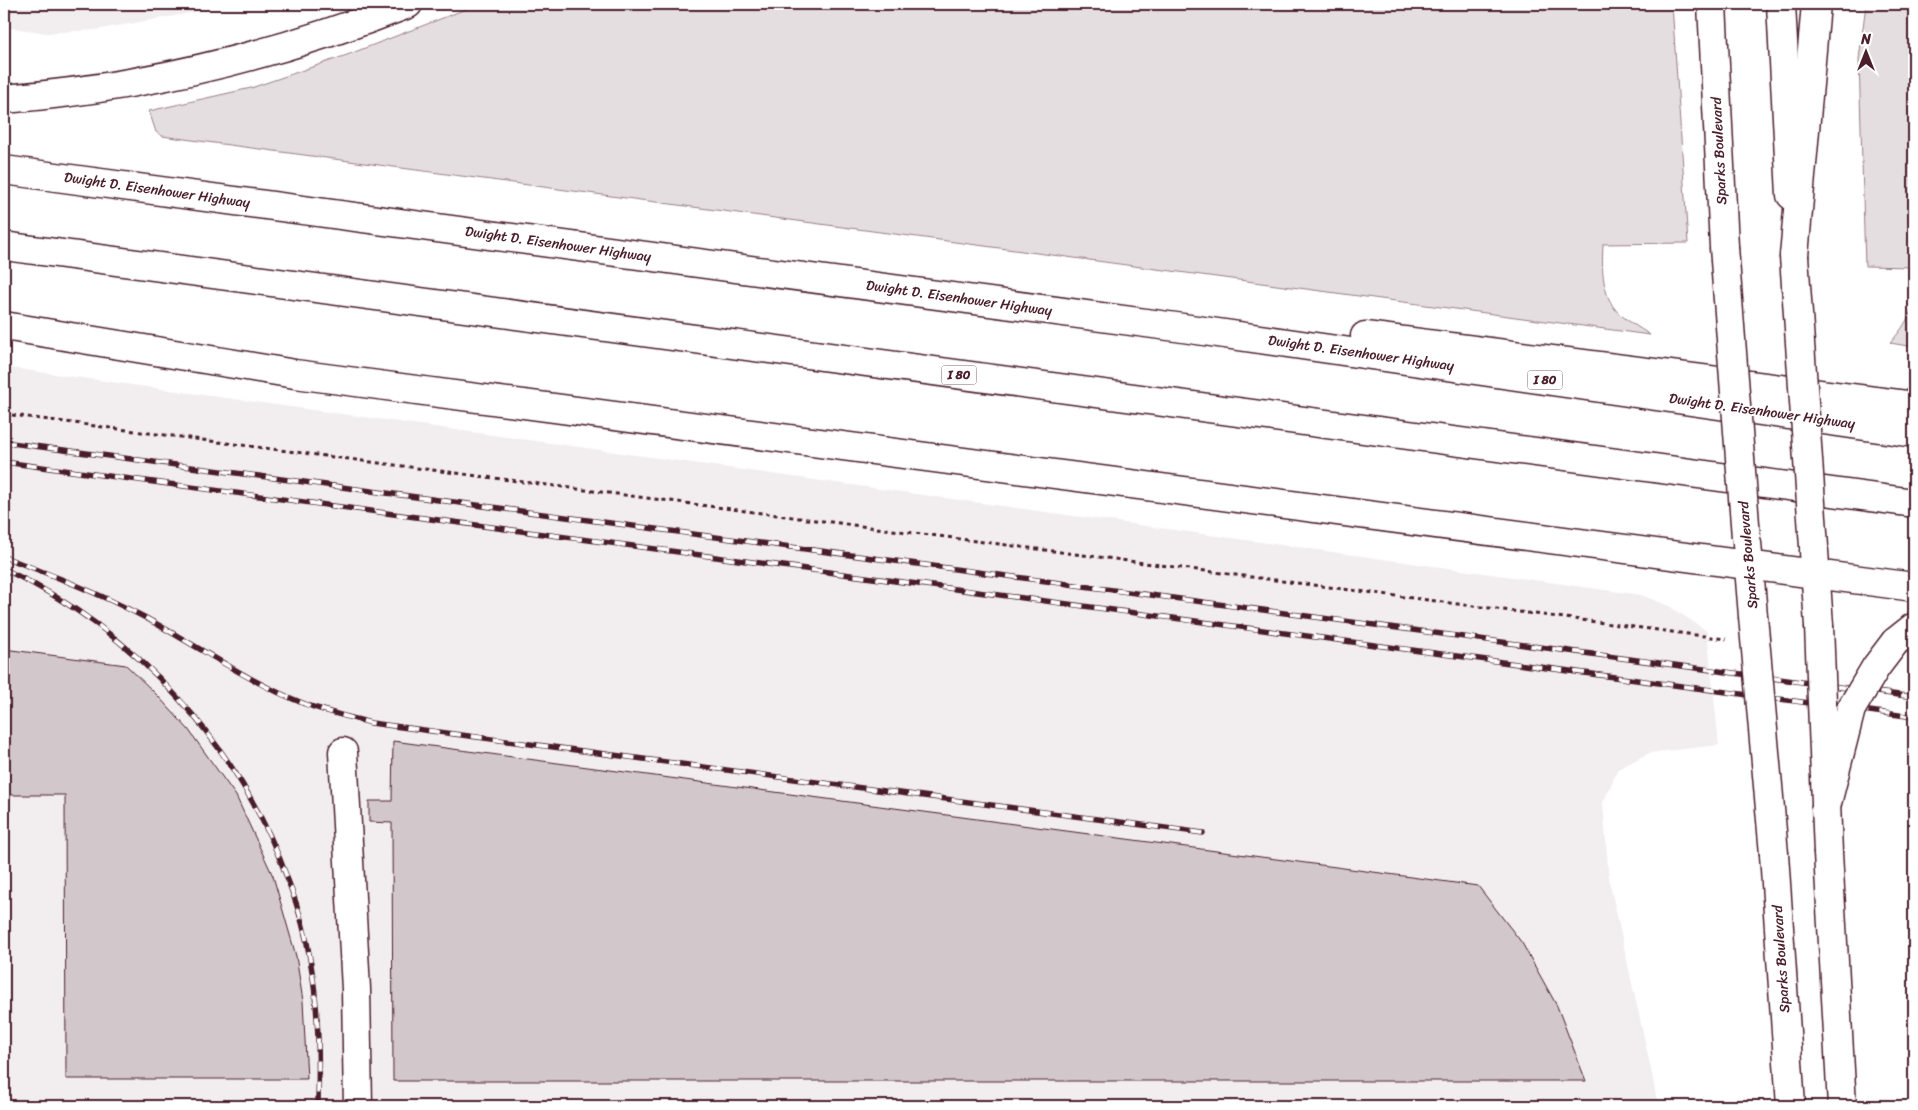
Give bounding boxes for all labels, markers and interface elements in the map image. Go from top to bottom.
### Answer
text: N [1860,27,1871,52]
north arrow [1840,28,1890,78]
street label: Sparks Boulevard [1704,95,1734,205]
street label: Dwight D. Eisenhower Highway [62,165,252,216]
street label: Dwight D. Eisenhower Highway [463,219,653,270]
street label: Dwight D. Eisenhower Highway [864,273,1054,324]
street label: Dwight D. Eisenhower Highway [1266,328,1456,379]
road number: I 80 [942,366,976,384]
road number: I 80 [1528,370,1562,390]
street label: Dwight D. Eisenhower Highway [1667,386,1857,437]
street label: Sparks Boulevard [1731,499,1765,610]
street label: Sparks Boulevard [1765,903,1797,1014]

